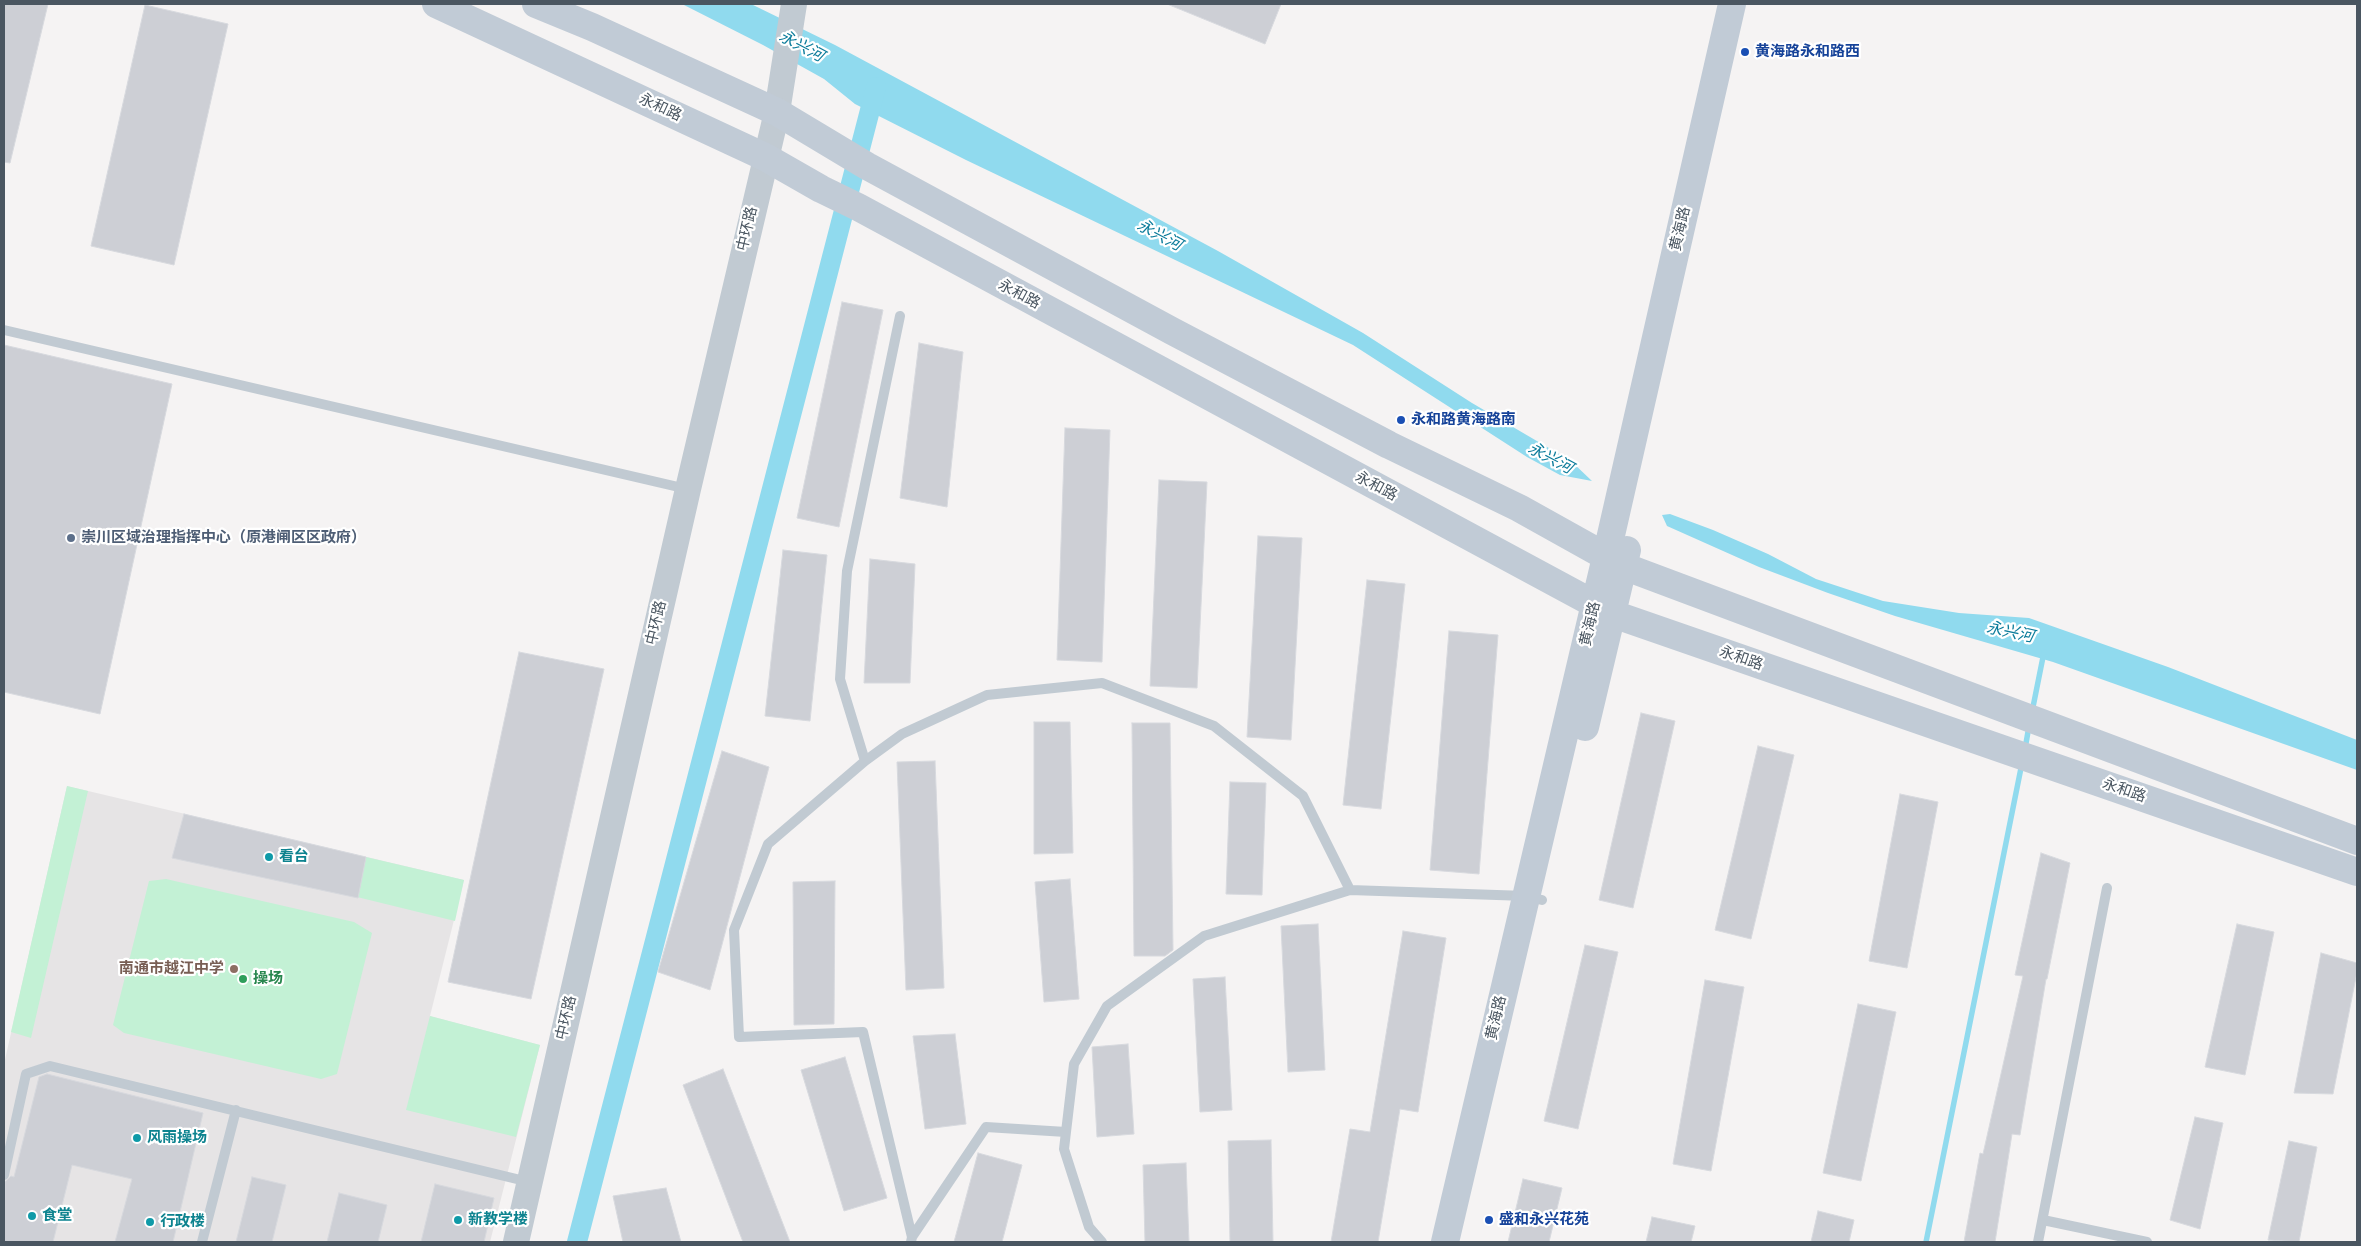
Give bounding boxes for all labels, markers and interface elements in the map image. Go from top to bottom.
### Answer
water label: 永兴河 [775,27,827,67]
place label: 黄海路永和路西 [1755,43,1860,61]
marker: 黄海路永和路西 [1739,46,1751,58]
street label: 永和路 [636,90,684,126]
street label: 中环路 [734,205,762,253]
street label: 黄海路 [1667,205,1695,253]
water label: 永兴河 [1133,216,1185,256]
street label: 永和路 [995,276,1043,314]
place label: 永和路黄海路南 [1411,411,1516,429]
marker: 永和路黄海路南 [1395,414,1407,426]
water label: 永兴河 [1524,439,1576,479]
street label: 永和路 [1352,468,1400,506]
place label: 崇川区域治理指挥中心（原港闸区区政府） [81,529,366,547]
marker: 崇川区域治理指挥中心（原港闸区区政府） [65,532,77,544]
street label: 中环路 [643,599,671,647]
street label: 黄海路 [1577,600,1605,648]
water label: 永兴河 [1985,619,2035,647]
street label: 永和路 [1717,643,1765,675]
street label: 永和路 [2100,775,2148,807]
place label: 看台 [279,848,309,866]
marker: 看台 [263,851,275,863]
place label: 南通市越江中学 [119,960,224,978]
marker: 南通市越江中学 [228,963,240,975]
place label: 操场 [253,970,283,988]
marker: 操场 [237,973,249,985]
street label: 中环路 [553,994,581,1042]
street label: 黄海路 [1483,994,1511,1042]
place label: 风雨操场 [147,1129,207,1147]
marker: 风雨操场 [131,1132,143,1144]
place label: 食堂 [42,1207,72,1225]
marker: 食堂 [26,1210,38,1222]
place label: 新教学楼 [468,1211,528,1229]
place label: 盛和永兴花苑 [1499,1211,1589,1229]
place label: 行政楼 [160,1213,205,1231]
marker: 新教学楼 [452,1214,464,1226]
marker: 盛和永兴花苑 [1483,1214,1495,1226]
marker: 行政楼 [144,1216,156,1228]

